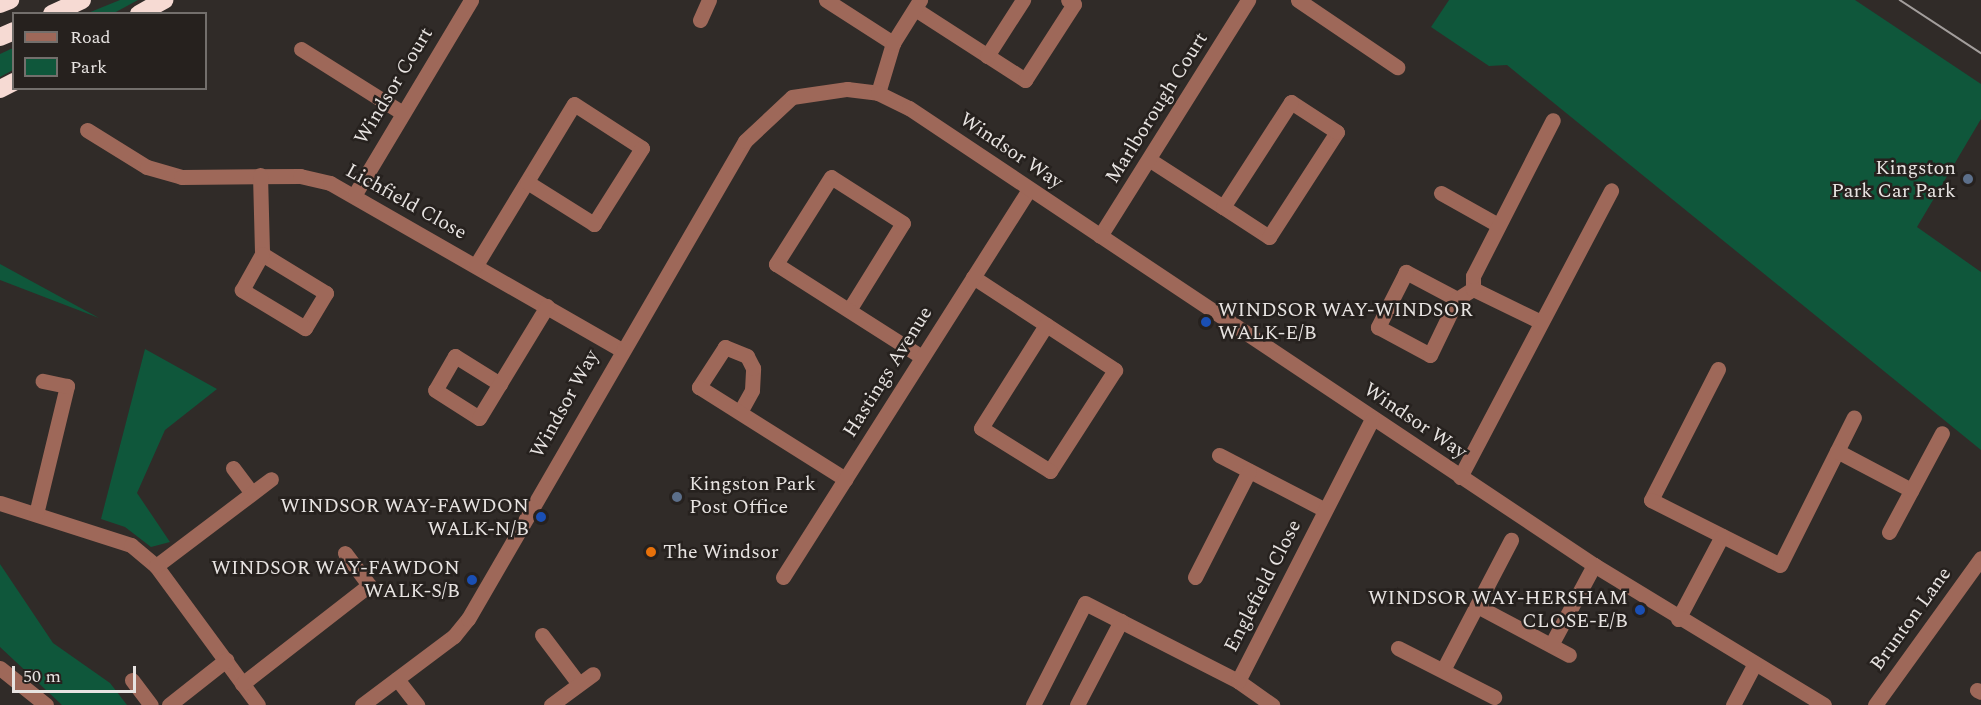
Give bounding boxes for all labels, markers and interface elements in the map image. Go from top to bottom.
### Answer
legend [12,12,207,90]
street label: Windsor Court [350,23,438,149]
text: Road [70,24,111,51]
street label: Marlborough Court [1101,28,1213,188]
text: Park [70,54,107,81]
street label: Windsor Way [955,108,1067,194]
place label: Kingston Park Car Park [1831,156,1956,203]
street label: Lichfield Close [341,159,471,245]
marker: Kingston Park Car Park [1961,172,1975,186]
place label: WINDSOR WAY-WINDSOR WALK-E/B [1218,298,1473,345]
street label: Hastings Avenue [838,302,938,442]
marker: WINDSOR WAY-WINDSOR WALK-E/B [1199,315,1213,329]
street label: Windsor Way [526,346,604,462]
street label: Windsor Way [1359,378,1471,464]
place label: Kingston Park Post Office [689,473,816,520]
marker: Kingston Park Post Office [670,490,684,504]
place label: WINDSOR WAY-FAWDON WALK-N/B [280,494,529,541]
marker: WINDSOR WAY-FAWDON WALK-N/B [534,510,548,524]
street label: Englefield Close [1219,516,1307,656]
place label: The Windsor [663,540,779,564]
marker: The Windsor [644,545,658,559]
place label: WINDSOR WAY-FAWDON WALK-S/B [211,556,460,603]
street label: Brunton Lane [1865,563,1957,675]
marker: WINDSOR WAY-FAWDON WALK-S/B [465,573,479,587]
place label: WINDSOR WAY-HERSHAM CLOSE-E/B [1368,586,1628,633]
marker: WINDSOR WAY-HERSHAM CLOSE-E/B [1633,603,1647,617]
scale bar [15,654,140,692]
text: 50 m [23,663,61,690]

